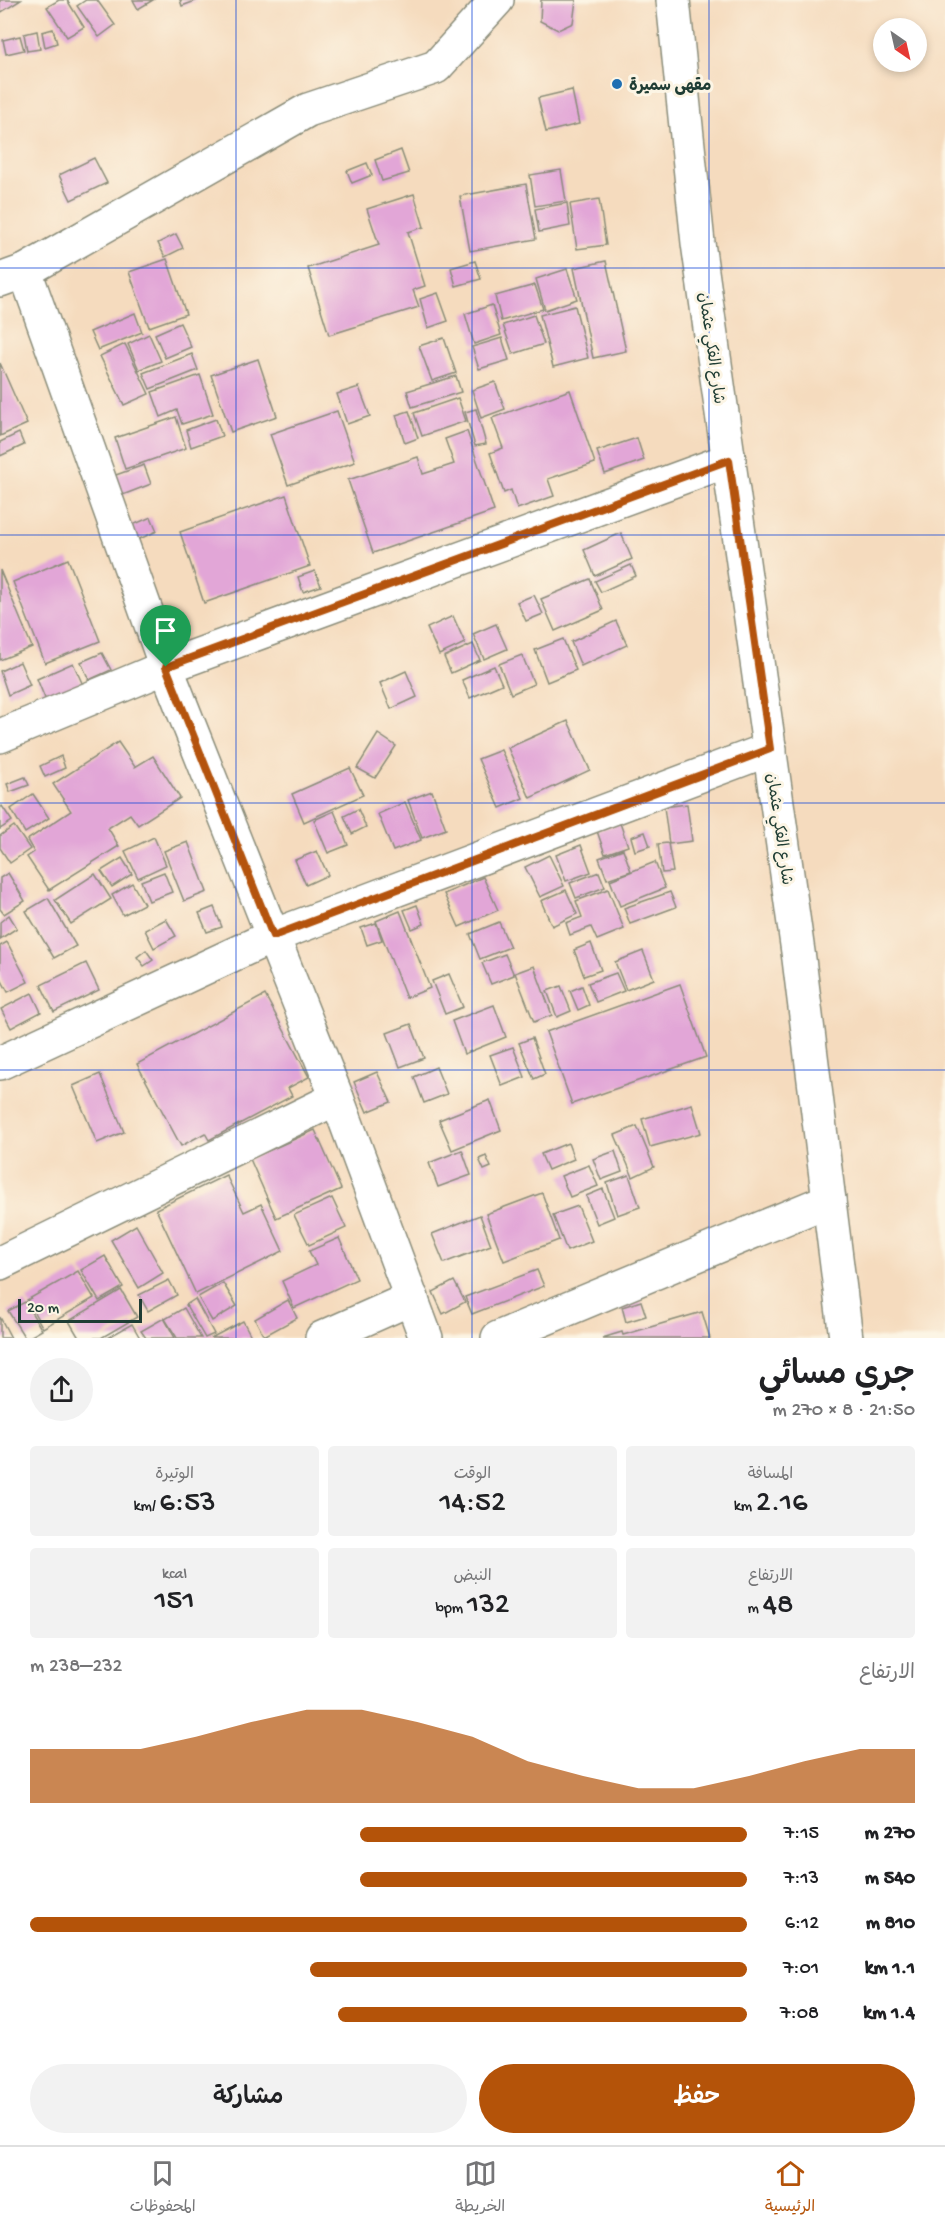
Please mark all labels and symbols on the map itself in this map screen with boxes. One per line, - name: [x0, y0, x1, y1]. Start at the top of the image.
- north arrow: [873, 18, 927, 72]
- marker: مقهى سميرة: [610, 77, 624, 91]
- place label: مقهى سميرة: [629, 77, 711, 97]
- street label: شارع الفكي عثمان: [690, 291, 727, 406]
- pin: [140, 605, 191, 667]
- street label: شارع الفكي عثمان: [758, 772, 795, 887]
- scale bar: [18, 1296, 142, 1324]

